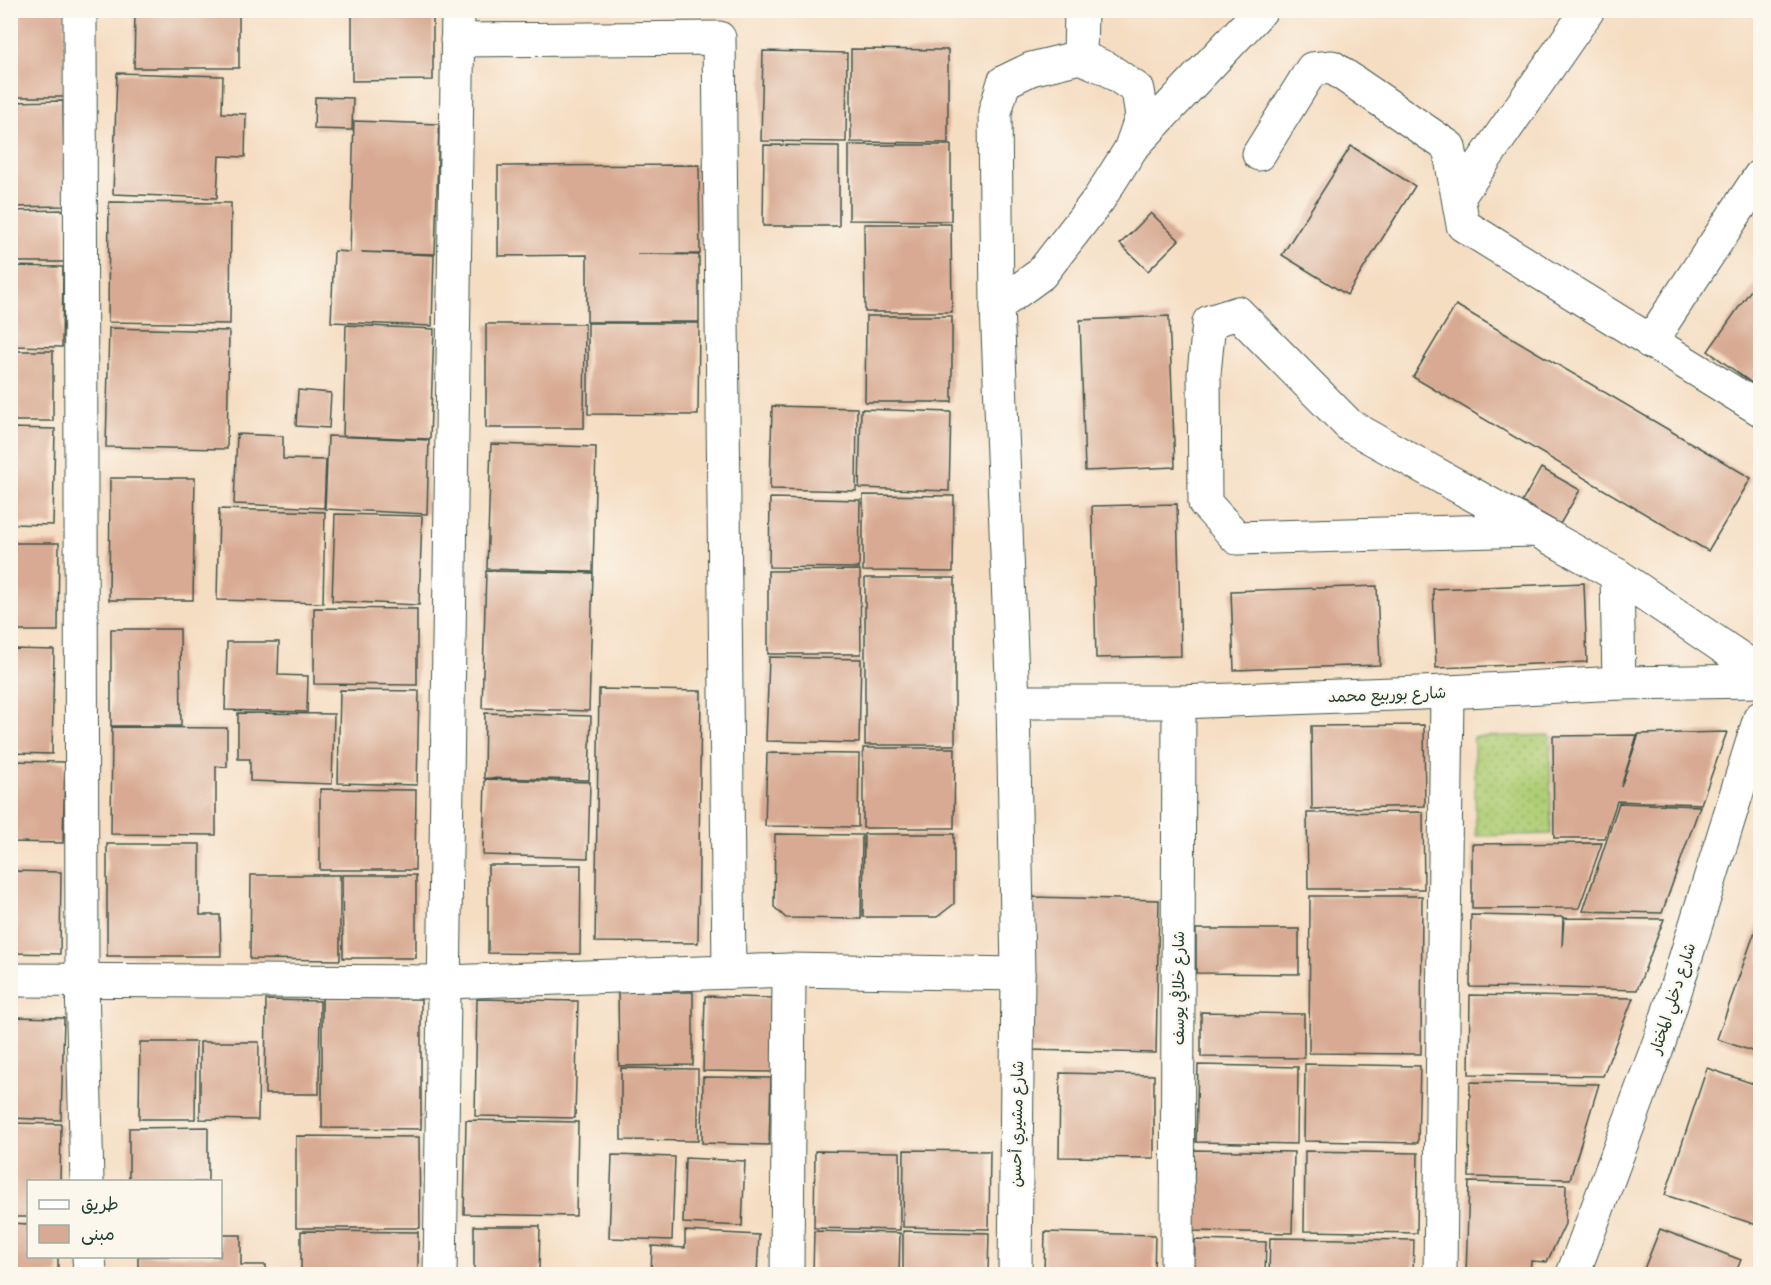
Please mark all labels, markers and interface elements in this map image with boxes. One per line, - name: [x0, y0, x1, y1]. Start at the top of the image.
- street label: شارع بوربيع محمد: [1328, 682, 1447, 708]
- street label: شارع خلافي يوسف: [1168, 931, 1190, 1045]
- street label: شارع دخلي المختار: [1644, 940, 1704, 1059]
- street label: شارع مشيري أحسن: [1005, 1060, 1029, 1188]
- legend: [27, 1180, 222, 1258]
- text: طريق: [81, 1192, 119, 1215]
- text: مبنى: [81, 1222, 115, 1245]

